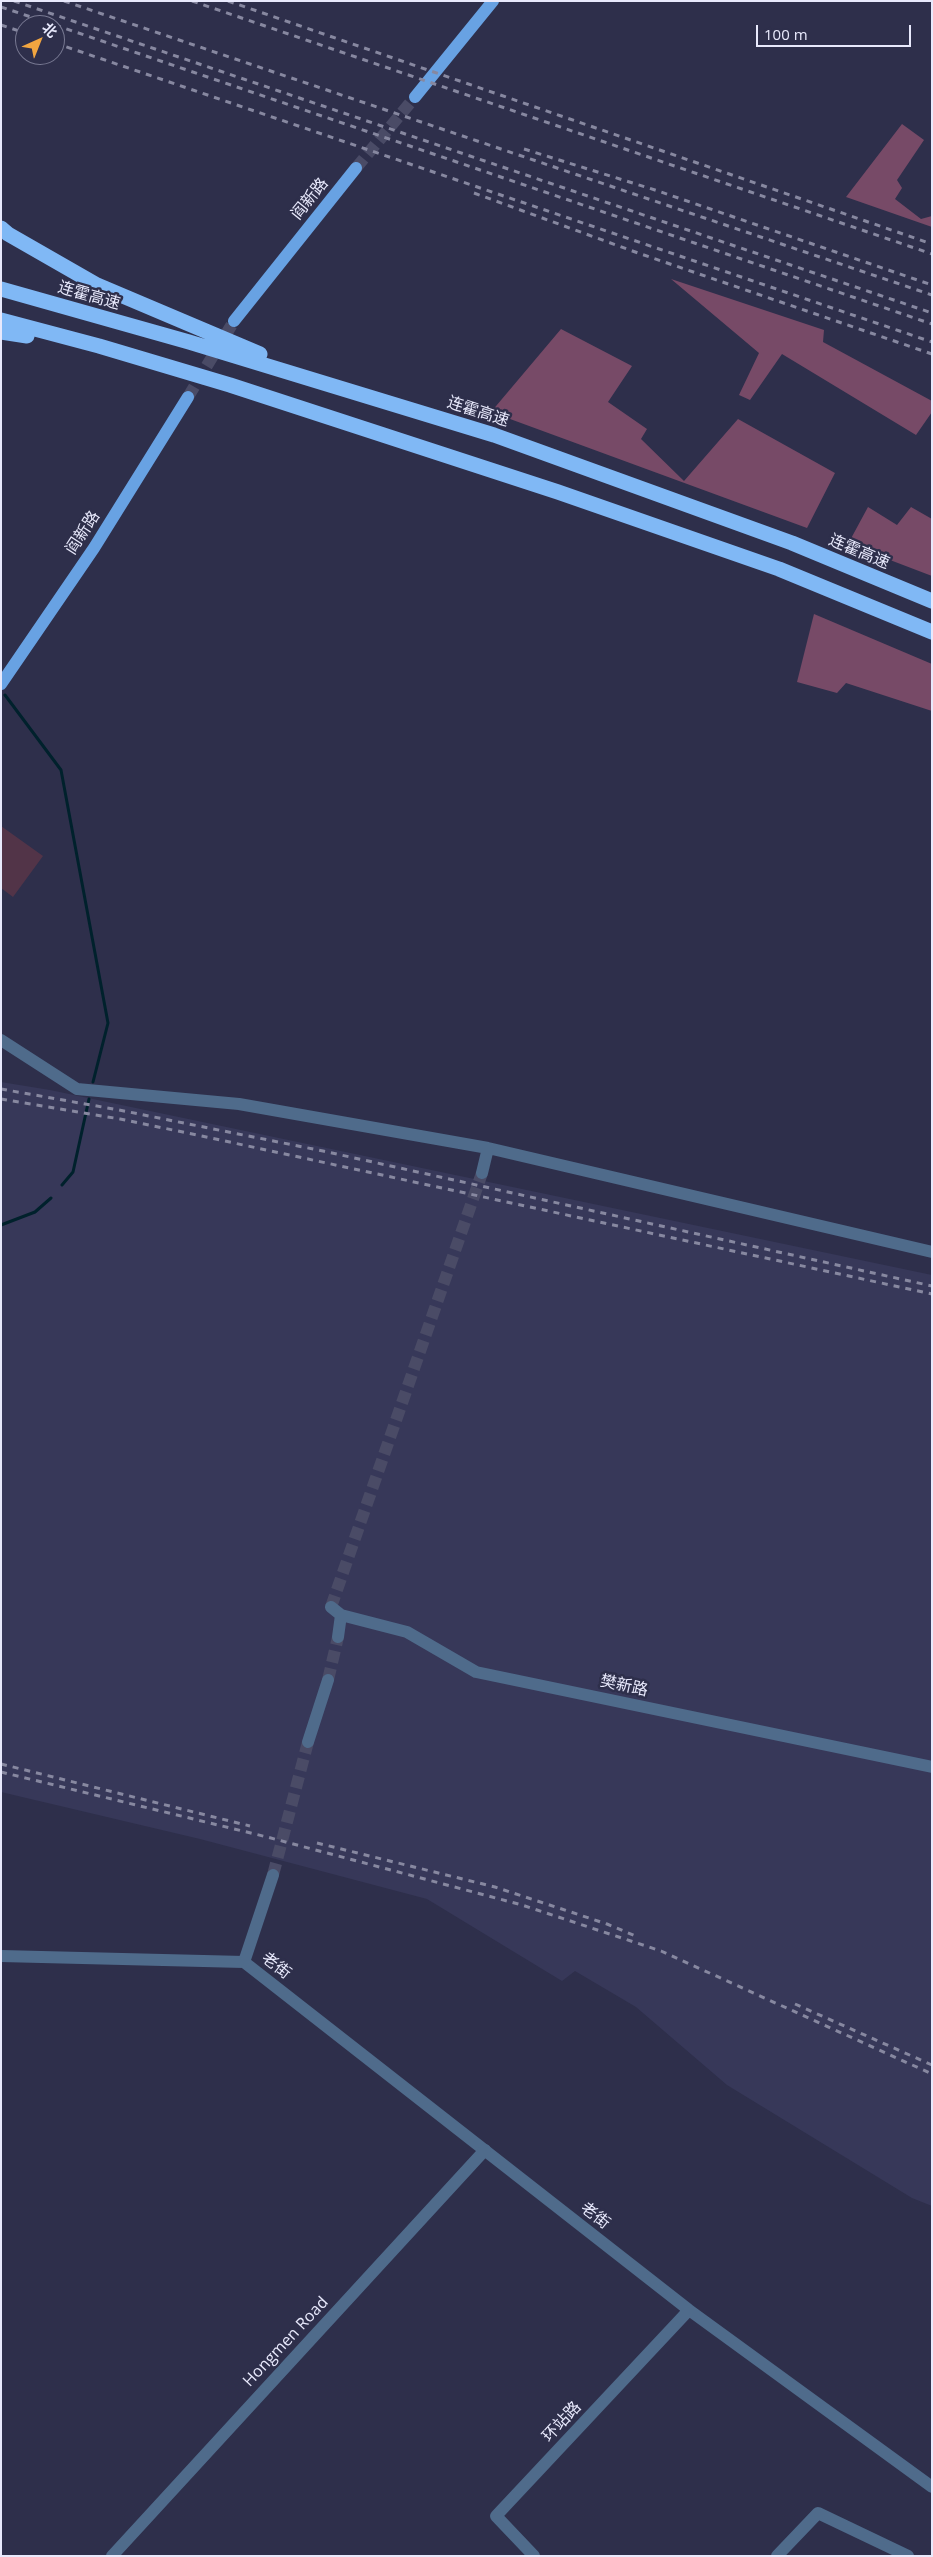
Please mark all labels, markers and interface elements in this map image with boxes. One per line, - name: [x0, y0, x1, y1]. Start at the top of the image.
- north arrow: [15, 15, 65, 65]
- scale bar: [758, 15, 913, 47]
- text: 北: [38, 18, 62, 41]
- text: 100 m: [764, 24, 808, 44]
- street label: 阎新路: [287, 174, 333, 224]
- street label: 连霍高速: [56, 278, 122, 314]
- street label: 连霍高速: [445, 393, 511, 431]
- street label: 阎新路: [62, 508, 104, 558]
- street label: 连霍高速: [826, 531, 892, 573]
- street label: 樊新路: [599, 1672, 649, 1700]
- street label: 老街: [257, 1949, 295, 1983]
- street label: 老街: [576, 2199, 614, 2233]
- street label: Hongmen Road: [239, 2293, 333, 2391]
- street label: 环站路: [539, 2398, 585, 2446]

